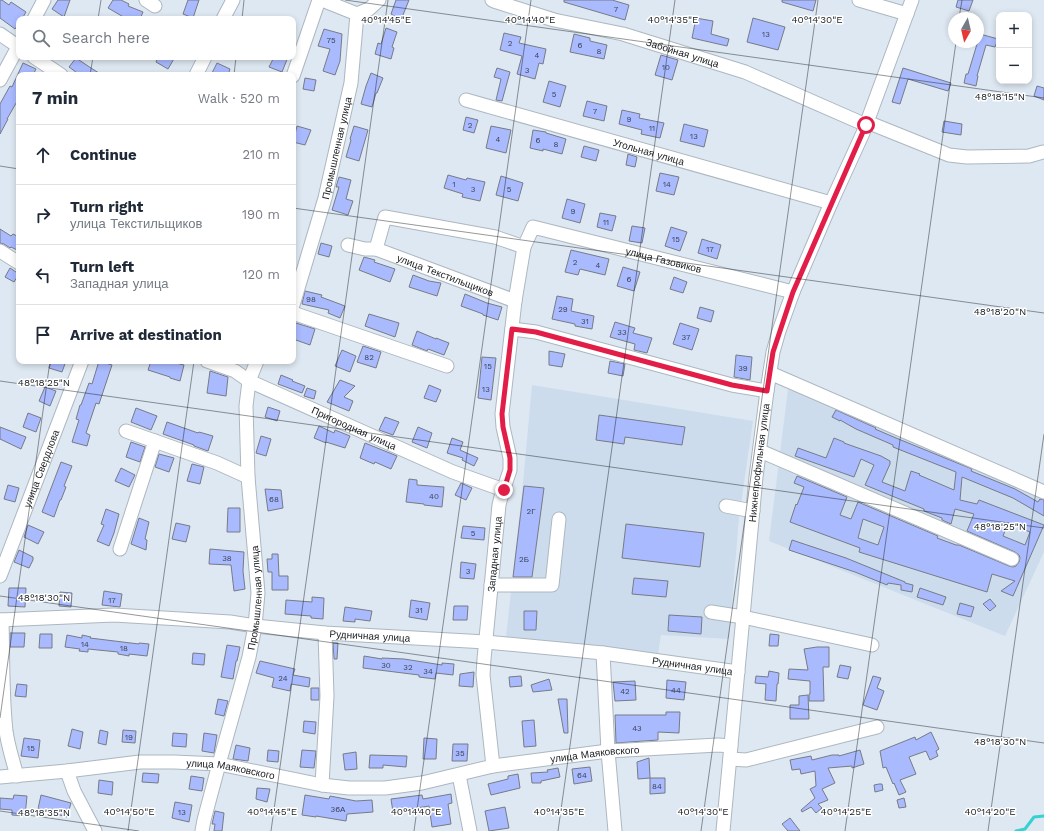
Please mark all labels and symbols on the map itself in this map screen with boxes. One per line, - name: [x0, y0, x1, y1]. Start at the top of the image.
- house number: 7: [614, 5, 619, 14]
- north arrow: [948, 12, 984, 48]
- text: 40°14'45"E: [361, 14, 411, 25]
- text: 40°14'40"E: [505, 14, 555, 25]
- text: 40°14'35"E: [648, 14, 698, 25]
- text: 40°14'30"E: [791, 14, 843, 25]
- house number: 13: [762, 30, 770, 39]
- house number: 75: [326, 36, 336, 45]
- street label: Забойная улица: [645, 36, 721, 69]
- house number: 2: [508, 39, 513, 48]
- house number: 6: [578, 41, 583, 50]
- house number: 8: [597, 47, 602, 56]
- house number: 4: [535, 51, 540, 60]
- house number: 10: [662, 63, 670, 72]
- house number: 3: [525, 66, 530, 75]
- house number: 5: [552, 90, 557, 99]
- text: 48°18'15"N: [975, 91, 1025, 102]
- street label: Промышленная улица: [319, 95, 353, 200]
- house number: 7: [593, 107, 598, 116]
- house number: 9: [627, 115, 632, 124]
- route start: [857, 116, 875, 134]
- house number: 2: [468, 121, 473, 130]
- house number: 11: [649, 124, 655, 133]
- house number: 13: [690, 132, 698, 141]
- house number: 4: [496, 135, 501, 144]
- house number: 6: [536, 136, 541, 145]
- street label: Угольная улица: [612, 136, 686, 167]
- house number: 8: [554, 140, 559, 149]
- house number: 1: [452, 180, 456, 189]
- house number: 14: [663, 180, 671, 189]
- house number: 3: [471, 185, 476, 194]
- house number: 5: [507, 185, 512, 194]
- house number: 9: [571, 207, 576, 216]
- house number: 11: [603, 218, 609, 227]
- house number: 15: [672, 235, 680, 244]
- street label: улица Газовиков: [625, 245, 703, 274]
- house number: 17: [706, 245, 714, 254]
- street label: улица Текстильщиков: [396, 252, 495, 298]
- house number: 2: [573, 258, 578, 267]
- house number: 4: [596, 261, 601, 270]
- house number: 6: [627, 275, 632, 284]
- house number: 98: [306, 295, 316, 304]
- house number: 29: [558, 305, 568, 314]
- text: 48°18'20"N: [974, 306, 1026, 317]
- house number: 31: [581, 317, 589, 326]
- house number: 33: [617, 328, 627, 337]
- house number: 37: [682, 333, 691, 342]
- house number: 82: [364, 353, 374, 362]
- house number: 15: [484, 362, 492, 371]
- house number: 39: [738, 364, 748, 373]
- text: 48°18'25"N: [18, 377, 70, 388]
- house number: 13: [482, 385, 490, 394]
- street label: Нижнепрофильная улица: [746, 402, 771, 523]
- street label: Пригородная улица: [310, 404, 399, 452]
- street label: улица Свердлова: [21, 428, 61, 509]
- route end: [495, 481, 513, 499]
- house number: 40: [429, 492, 439, 501]
- house number: 68: [269, 495, 279, 504]
- house number: 2Г: [527, 507, 536, 516]
- street label: Западная улица: [485, 515, 503, 592]
- text: 48°18'25"N: [974, 521, 1026, 532]
- house number: 5: [471, 529, 476, 538]
- street label: Промышленная улица: [245, 545, 263, 651]
- house number: 38: [222, 554, 232, 563]
- house number: 2Б: [519, 555, 529, 564]
- house number: 3: [466, 567, 471, 576]
- text: 48°18'30"N: [18, 592, 70, 603]
- house number: 17: [108, 596, 116, 605]
- house number: 31: [415, 606, 423, 615]
- street label: Рудничная улица: [329, 628, 411, 643]
- house number: 14: [81, 640, 89, 649]
- house number: 18: [120, 644, 128, 653]
- street label: Рудничная улица: [652, 654, 734, 677]
- house number: 30: [381, 661, 391, 670]
- house number: 32: [403, 663, 413, 672]
- house number: 34: [423, 667, 433, 676]
- house number: 24: [278, 674, 288, 683]
- house number: 44: [671, 686, 681, 695]
- house number: 42: [620, 687, 630, 696]
- house number: 43: [632, 724, 642, 733]
- house number: 19: [125, 733, 133, 742]
- text: 48°18'30"N: [974, 736, 1026, 747]
- house number: 15: [27, 744, 35, 753]
- street label: улица Маяковского: [549, 744, 640, 764]
- house number: 35: [455, 749, 465, 758]
- street label: улица Маяковского: [186, 757, 276, 781]
- house number: 64: [577, 771, 587, 780]
- house number: 84: [652, 782, 662, 791]
- house number: 36А: [331, 805, 346, 814]
- text: 40°14'50"E: [103, 806, 155, 817]
- text: 40°14'45"E: [247, 806, 297, 817]
- text: 40°14'40"E: [391, 806, 441, 817]
- text: 40°14'35"E: [534, 806, 584, 817]
- text: 40°14'30"E: [677, 806, 729, 817]
- text: 40°14'25"E: [821, 806, 871, 817]
- text: 40°14'20"E: [964, 806, 1016, 817]
- text: 48°18'35"N: [18, 807, 70, 818]
- house number: 13: [178, 808, 186, 817]

